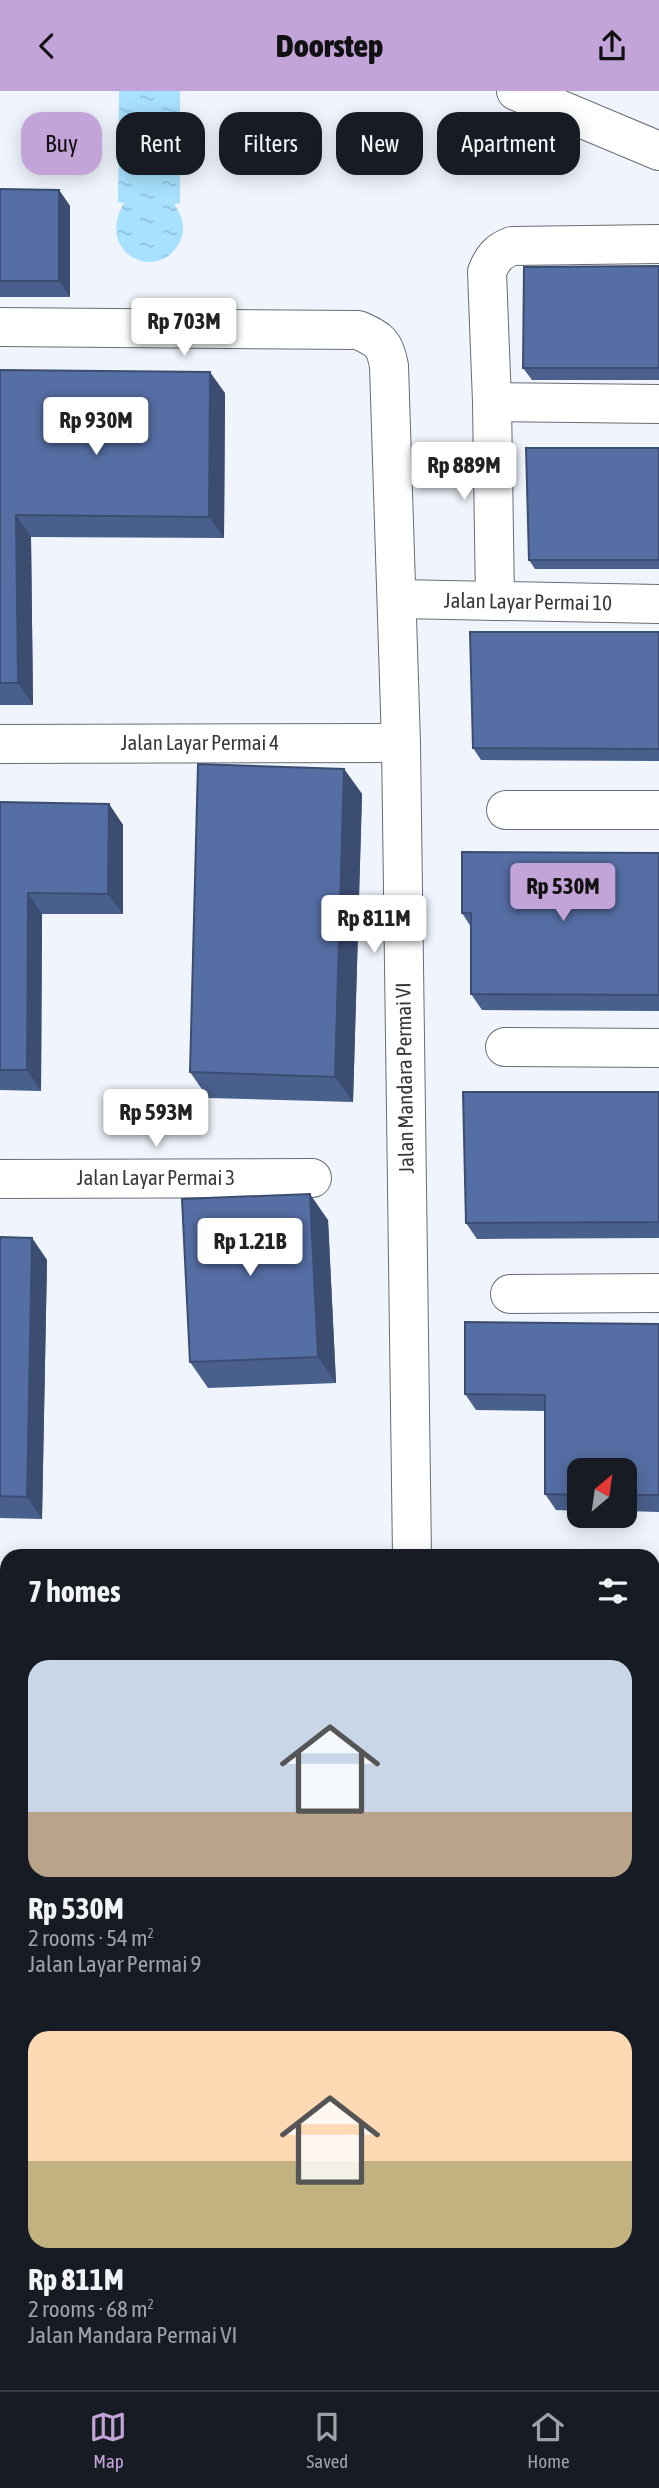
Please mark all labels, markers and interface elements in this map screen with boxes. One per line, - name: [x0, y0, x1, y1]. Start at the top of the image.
- icon: back: [28, 27, 66, 65]
- text: Doorstep: [276, 27, 383, 64]
- icon: share: [593, 27, 631, 65]
- chip: Buy: [21, 112, 102, 175]
- chip: Rent: [116, 112, 205, 175]
- chip: Filters: [219, 112, 322, 175]
- chip: New: [336, 112, 423, 175]
- chip: Apartment: [437, 112, 580, 175]
- pin: Rp 703M: [119, 299, 249, 358]
- text: Rp 703M: [147, 308, 221, 334]
- pin: Rp 930M: [31, 397, 161, 457]
- text: Rp 930M: [59, 407, 133, 433]
- pin: Rp 889M: [399, 443, 529, 502]
- text: Rp 889M: [427, 452, 501, 478]
- street label: Jalan Layar Permai 10: [444, 588, 612, 614]
- street label: Jalan Layar Permai 4: [121, 730, 279, 754]
- pin: Rp 530M: [498, 863, 628, 923]
- text: Rp 530M: [526, 873, 600, 899]
- pin: Rp 811M: [309, 895, 439, 955]
- text: Rp 811M: [337, 905, 411, 931]
- street label: Jalan Mandara Permai VI: [390, 982, 418, 1174]
- pin: Rp 593M: [91, 1089, 221, 1149]
- text: Rp 593M: [119, 1099, 193, 1125]
- street label: Jalan Layar Permai 3: [77, 1165, 235, 1189]
- pin: Rp 1.21B: [178, 1219, 322, 1278]
- text: Rp 1.21B: [214, 1228, 286, 1254]
- north arrow: [567, 1458, 637, 1528]
- map controls: [567, 1458, 637, 1528]
- icon: filters: [594, 1572, 632, 1610]
- text: 7 homes: [28, 1574, 121, 1608]
- icon: home: [267, 1706, 393, 1832]
- text: Rp 530M: [28, 1891, 124, 1925]
- text: 2 rooms · 54 m²: [28, 1925, 154, 1951]
- text: Jalan Layar Permai 9: [28, 1951, 201, 1977]
- icon: home: [267, 2077, 393, 2203]
- text: Rp 811M: [28, 2262, 124, 2296]
- text: 2 rooms · 68 m²: [28, 2296, 154, 2322]
- text: Jalan Mandara Permai VI: [28, 2322, 237, 2348]
- tab: Map: [89, 2408, 127, 2472]
- tab: Saved: [306, 2408, 348, 2472]
- tab: Home: [527, 2408, 570, 2472]

